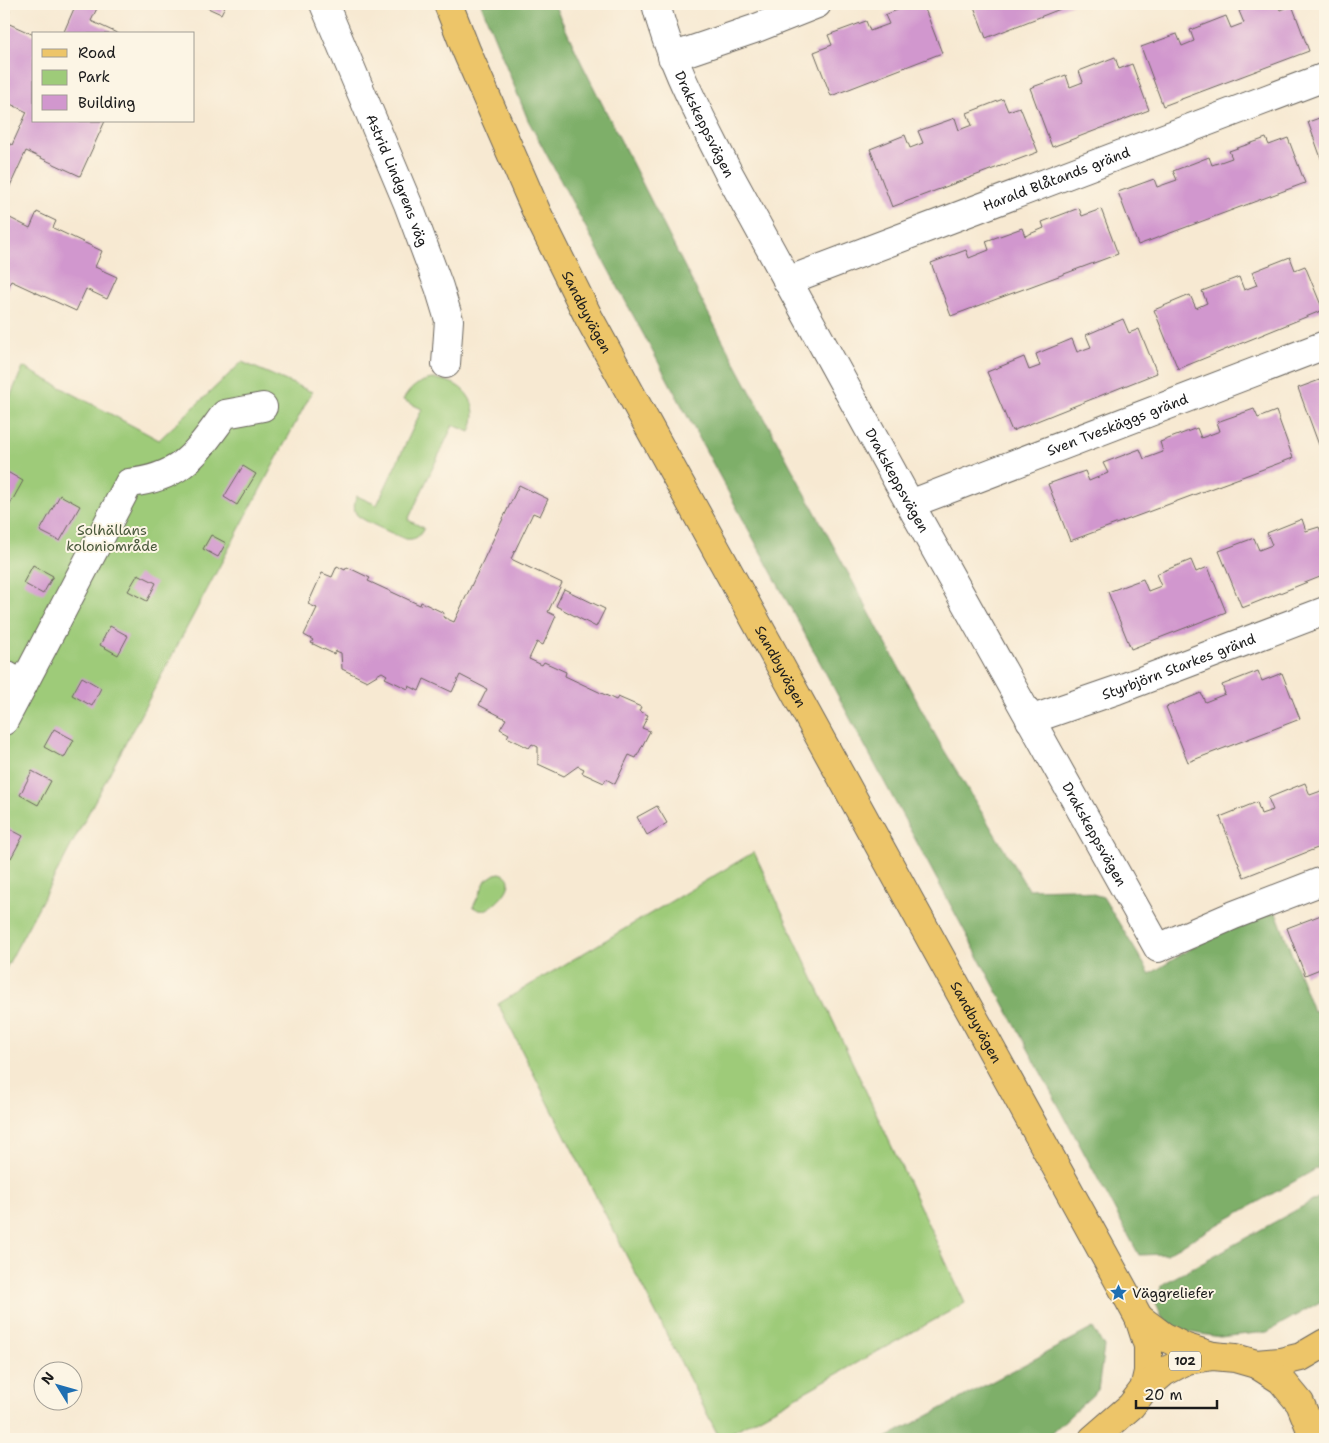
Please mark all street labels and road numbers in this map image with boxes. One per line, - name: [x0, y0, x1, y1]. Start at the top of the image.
- street label: Drakskeppsvägen: [671, 68, 739, 181]
- street label: Astrid Lindgrens väg: [362, 111, 432, 249]
- street label: Harald Blåtands gränd: [980, 143, 1132, 215]
- street label: Sandbyvägen: [558, 268, 616, 357]
- street label: Sven Tveskäggs gränd: [1044, 389, 1191, 460]
- street label: Drakskeppsvägen: [861, 425, 933, 536]
- street label: Sandbyvägen: [751, 622, 811, 711]
- street label: Styrbjörn Starkes gränd: [1100, 629, 1258, 704]
- street label: Drakskeppsvägen: [1058, 779, 1131, 890]
- street label: Sandbyvägen: [947, 978, 1006, 1067]
- road number: 102: [1169, 1352, 1201, 1370]

